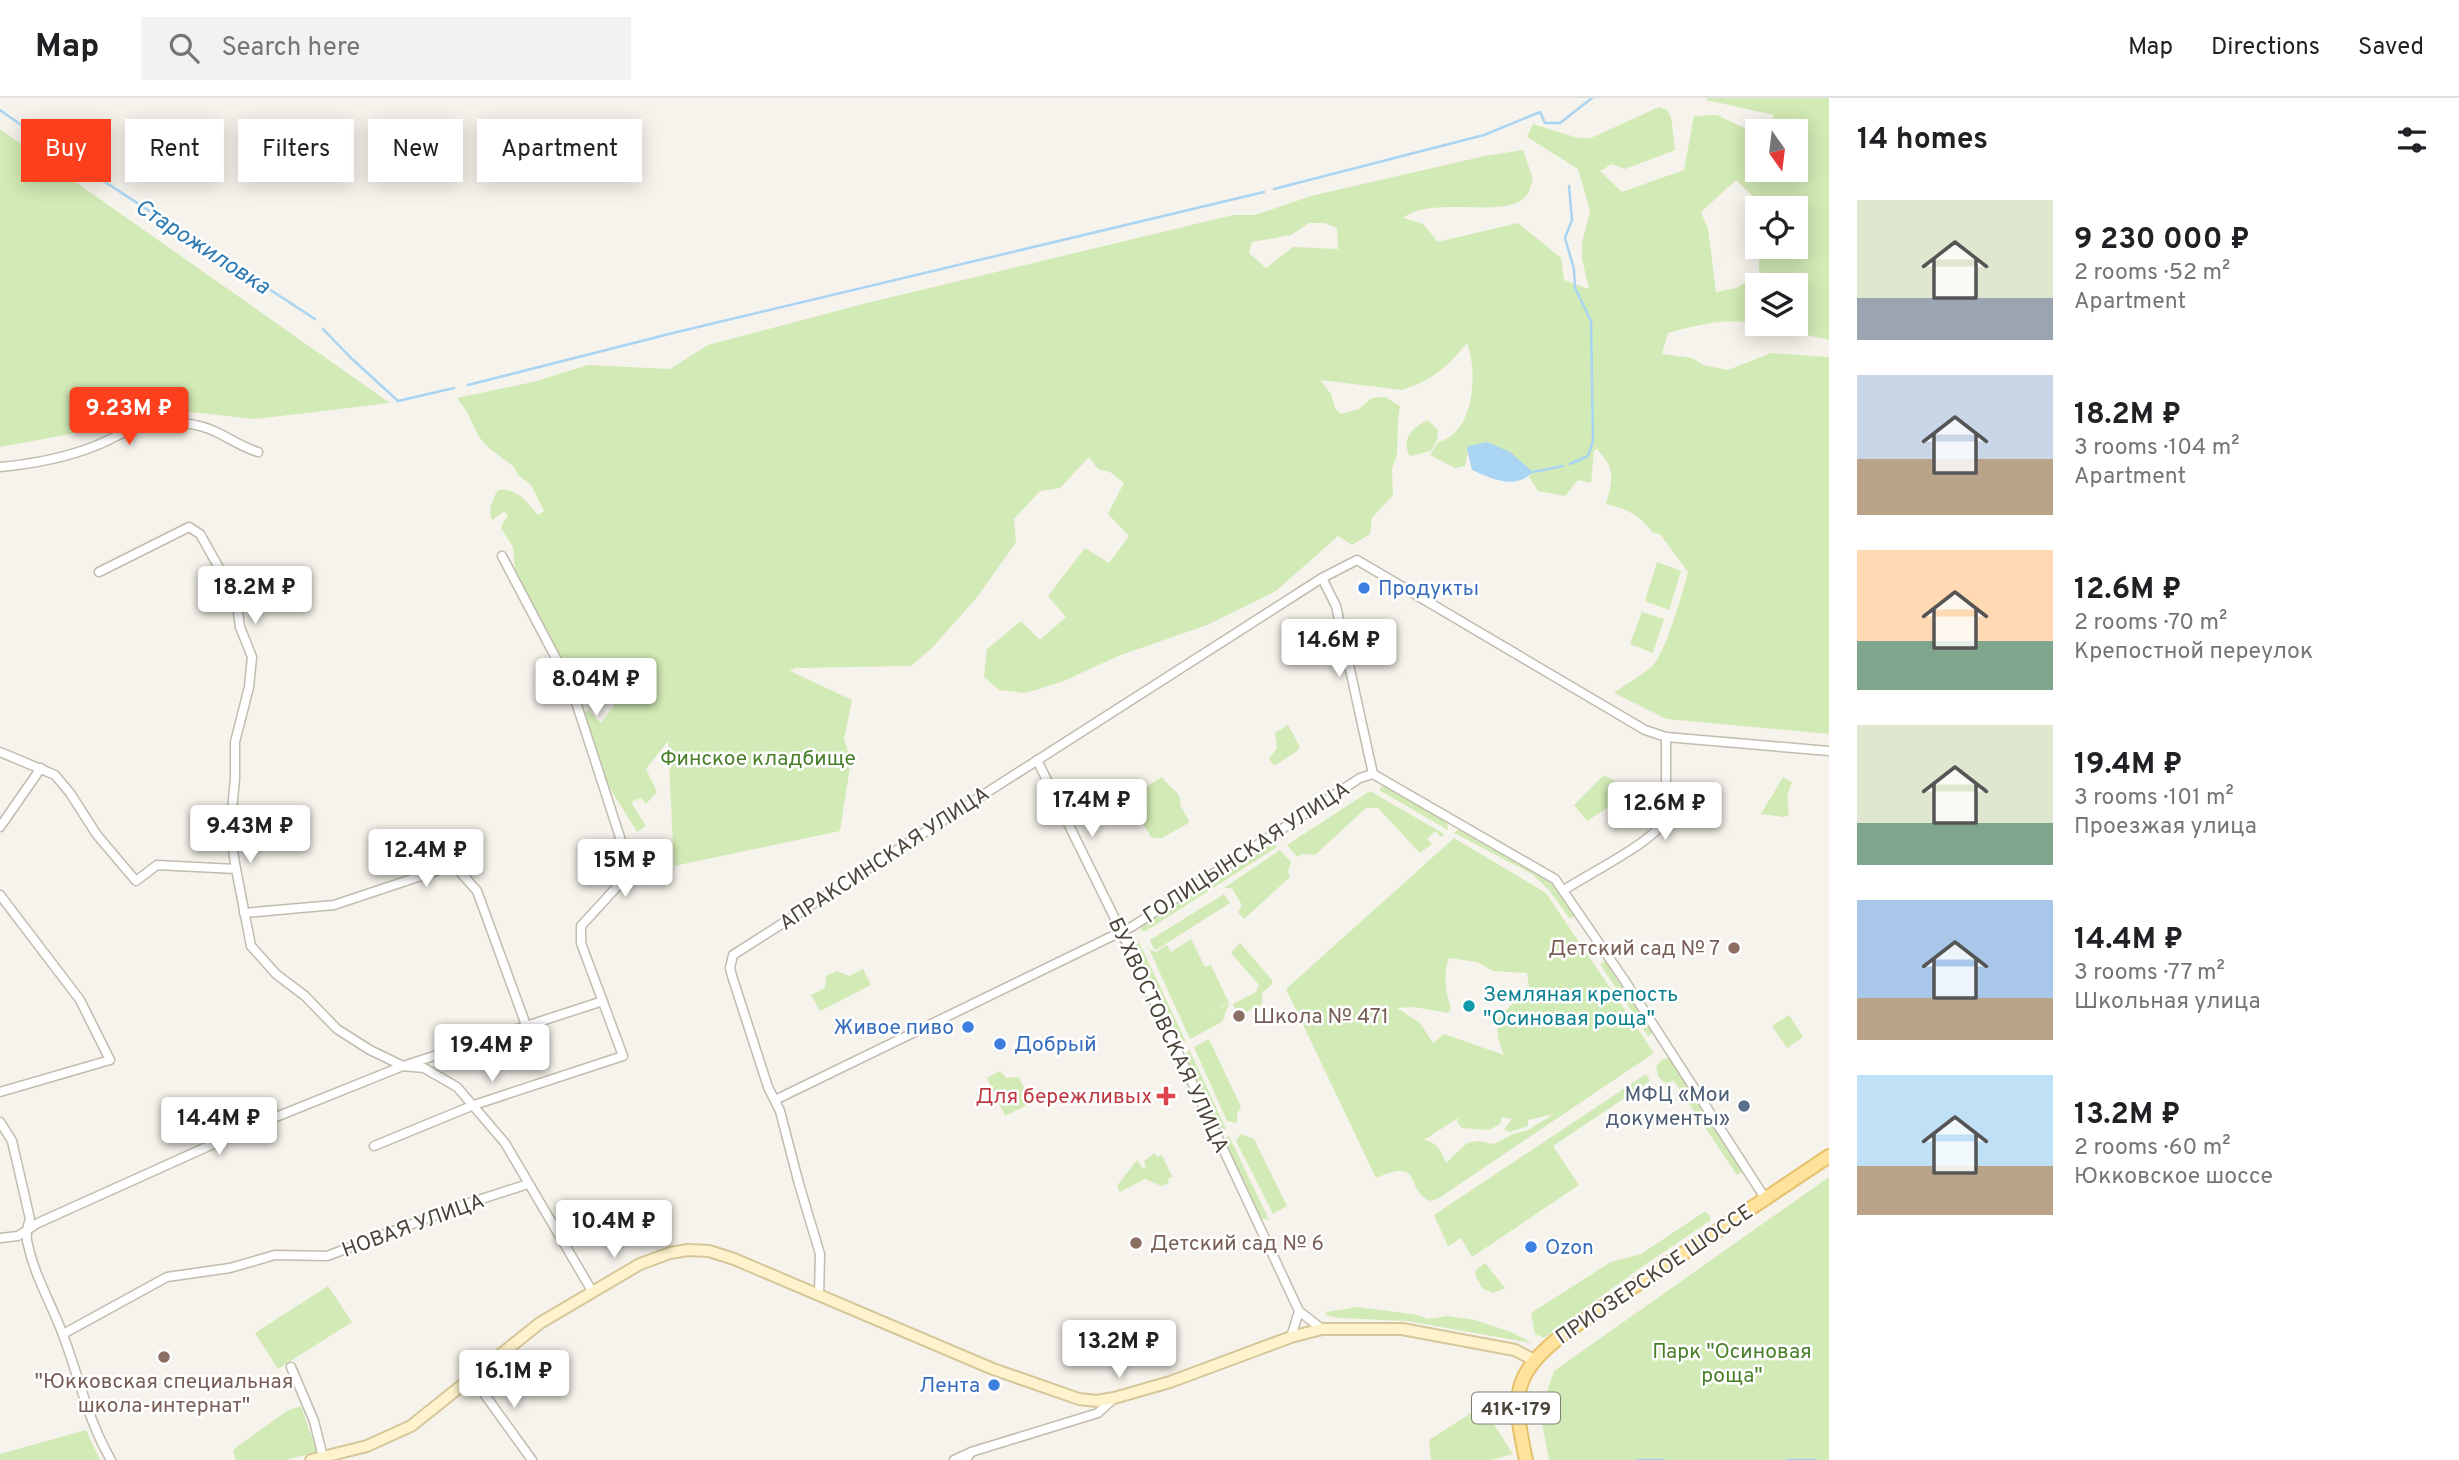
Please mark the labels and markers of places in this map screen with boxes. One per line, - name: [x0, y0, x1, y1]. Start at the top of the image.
- pin: 9.23M ₽: [64, 388, 194, 447]
- pin: 18.2M ₽: [190, 566, 320, 626]
- place label: Продукты: [1378, 576, 1479, 603]
- marker: Продукты: [1356, 580, 1372, 596]
- pin: 14.6M ₽: [1274, 620, 1404, 679]
- pin: 8.04M ₽: [531, 658, 661, 718]
- pin: 17.4M ₽: [1027, 780, 1157, 839]
- pin: 12.6M ₽: [1600, 782, 1730, 842]
- pin: 9.43M ₽: [185, 806, 315, 865]
- pin: 12.4M ₽: [361, 830, 491, 889]
- pin: 15M ₽: [576, 840, 674, 899]
- place label: Детский сад № 7: [1548, 936, 1720, 963]
- marker: Детский сад № 7: [1726, 940, 1742, 956]
- place label: Земляная крепость "Осиновая роща": [1483, 982, 1678, 1033]
- marker: Земляная крепость "Осиновая роща": [1461, 998, 1477, 1014]
- place label: Школа № 471: [1253, 1004, 1389, 1031]
- marker: Школа № 471: [1231, 1008, 1247, 1024]
- place label: Живое пиво: [834, 1015, 954, 1042]
- marker: Живое пиво: [960, 1019, 976, 1035]
- pin: 19.4M ₽: [427, 1024, 557, 1084]
- place label: Добрый: [1014, 1032, 1097, 1059]
- marker: Добрый: [992, 1036, 1008, 1052]
- place label: МФЦ «Мои документы»: [1606, 1082, 1730, 1133]
- place label: Для бережливых: [975, 1084, 1152, 1111]
- marker: Для бережливых: [1158, 1088, 1174, 1104]
- pin: 14.4M ₽: [154, 1098, 284, 1157]
- marker: МФЦ «Мои документы»: [1736, 1098, 1752, 1114]
- pin: 10.4M ₽: [549, 1200, 679, 1260]
- place label: Детский сад № 6: [1150, 1231, 1324, 1258]
- marker: Детский сад № 6: [1128, 1235, 1144, 1251]
- place label: Ozon: [1545, 1235, 1594, 1262]
- marker: Ozon: [1523, 1239, 1539, 1255]
- pin: 13.2M ₽: [1054, 1320, 1184, 1380]
- marker: "Юкковская специальная школа-интернат": [156, 1349, 172, 1365]
- pin: 16.1M ₽: [449, 1350, 579, 1410]
- place label: "Юкковская специальная школа-интернат": [35, 1369, 293, 1420]
- place label: Лента: [919, 1373, 980, 1400]
- marker: Лента: [986, 1377, 1002, 1393]

